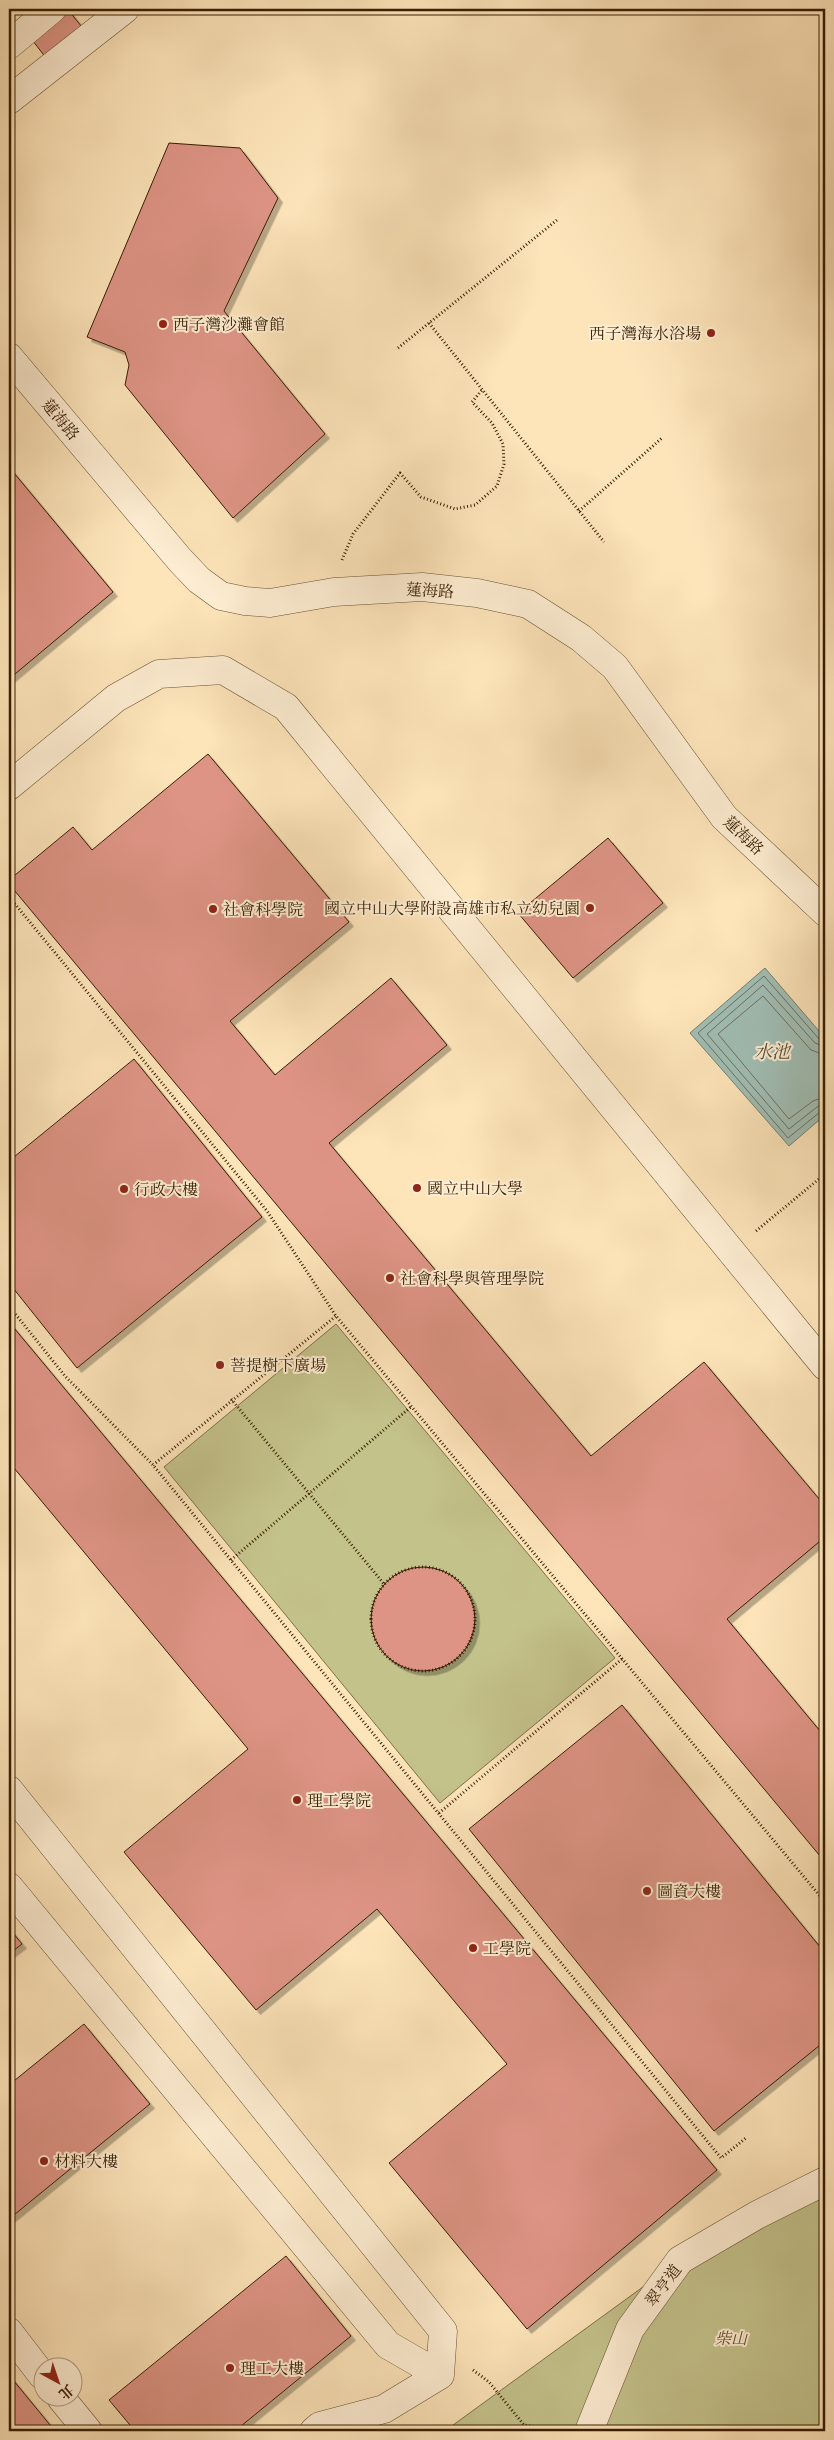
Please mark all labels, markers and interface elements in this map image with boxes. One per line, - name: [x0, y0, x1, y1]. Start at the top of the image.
- place label: 西子灣沙灘會館: [173, 315, 285, 335]
- marker: 西子灣沙灘會館: [157, 318, 169, 330]
- place label: 西子灣海水浴場: [589, 324, 701, 344]
- marker: 西子灣海水浴場: [705, 327, 717, 339]
- street label: 蓮海路: [37, 395, 83, 444]
- street label: 蓮海路: [405, 580, 454, 602]
- street label: 蓮海路: [719, 812, 768, 860]
- place label: 國立中山大學附設高雄市私立幼兒園: [324, 899, 580, 919]
- place label: 社會科學院: [223, 900, 303, 920]
- marker: 國立中山大學附設高雄市私立幼兒園: [584, 902, 596, 914]
- marker: 社會科學院: [207, 903, 219, 915]
- water label: 水池: [754, 1041, 792, 1064]
- place label: 國立中山大學: [427, 1179, 523, 1199]
- place label: 行政大樓: [134, 1180, 198, 1200]
- marker: 國立中山大學: [411, 1182, 423, 1194]
- marker: 行政大樓: [118, 1183, 130, 1195]
- place label: 社會科學與管理學院: [400, 1269, 544, 1289]
- marker: 社會科學與管理學院: [384, 1272, 396, 1284]
- place label: 菩提樹下廣場: [230, 1356, 326, 1376]
- marker: 菩提樹下廣場: [214, 1359, 226, 1371]
- place label: 理工學院: [307, 1791, 371, 1811]
- marker: 理工學院: [291, 1794, 303, 1806]
- place label: 圖資大樓: [657, 1882, 721, 1902]
- marker: 圖資大樓: [641, 1885, 653, 1897]
- place label: 工學院: [483, 1939, 531, 1959]
- marker: 工學院: [467, 1942, 479, 1954]
- place label: 材料大樓: [54, 2152, 118, 2172]
- marker: 材料大樓: [38, 2155, 50, 2167]
- street label: 翠亨道: [641, 2260, 686, 2311]
- park label: 柴山: [715, 2329, 749, 2349]
- north arrow: [32, 2358, 82, 2408]
- place label: 理工大樓: [240, 2359, 304, 2379]
- marker: 理工大樓: [224, 2362, 236, 2374]
- text: 北: [55, 2381, 77, 2403]

